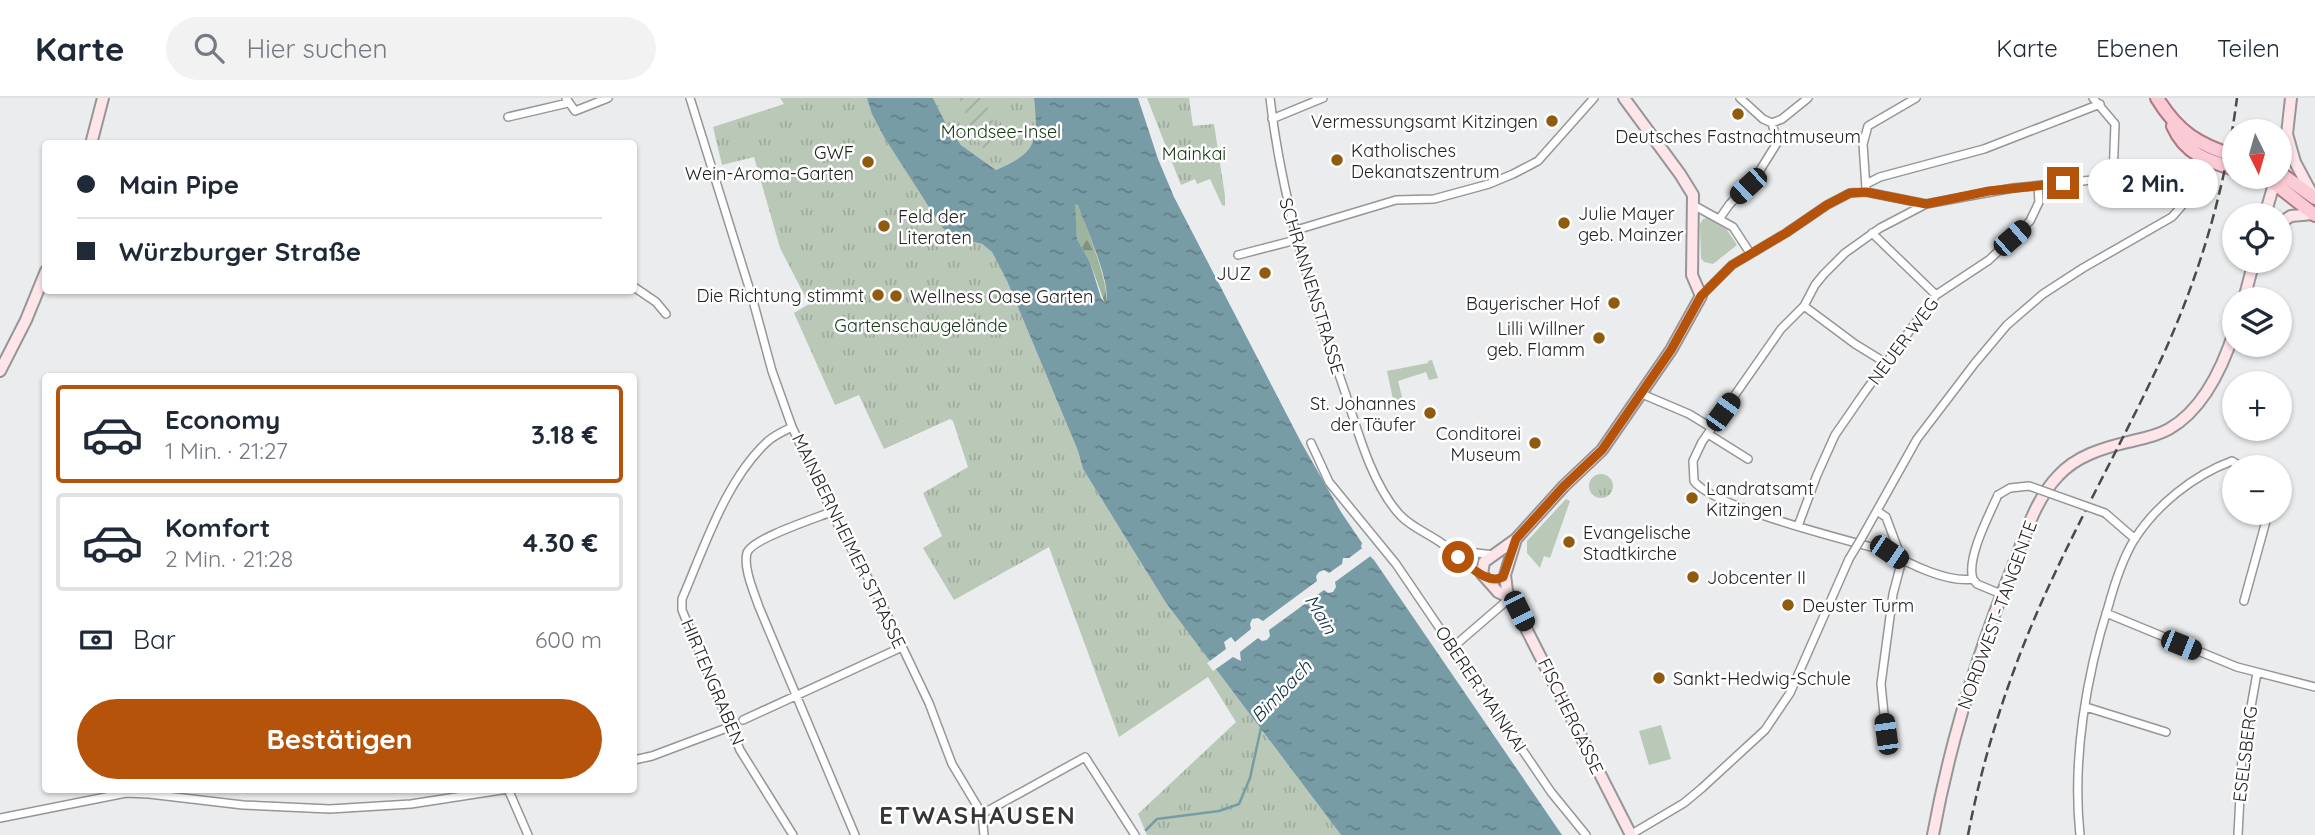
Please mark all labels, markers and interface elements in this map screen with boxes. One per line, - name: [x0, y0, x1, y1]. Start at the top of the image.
- search box: [166, 17, 656, 80]
- text: Karte: [35, 28, 124, 69]
- icon: search: [190, 29, 228, 67]
- text: Hier suchen: [246, 32, 388, 65]
- text: Karte: [1996, 33, 2058, 63]
- text: Ebenen: [2096, 33, 2179, 63]
- text: Teilen: [2217, 33, 2280, 63]
- marker: Deutsches Fastnachtmuseum: [1730, 106, 1746, 122]
- place label: Vermessungsamt Kitzingen: [1311, 110, 1538, 133]
- marker: Vermessungsamt Kitzingen: [1544, 113, 1560, 129]
- north arrow: [2222, 119, 2292, 189]
- map controls: [2222, 119, 2292, 525]
- park label: Mondsee-Insel: [941, 120, 1061, 143]
- place label: Deutsches Fastnachtmuseum: [1615, 125, 1861, 148]
- place label: Katholisches Dekanatszentrum: [1351, 139, 1500, 183]
- place label: GWF Wein-Aroma-Garten: [685, 141, 854, 185]
- park label: Mainkai: [1162, 142, 1226, 165]
- marker: Katholisches Dekanatszentrum: [1329, 152, 1345, 168]
- marker: GWF Wein-Aroma-Garten: [860, 154, 876, 170]
- callout: 2 Min.: [2088, 158, 2217, 208]
- car: [1726, 164, 1771, 208]
- route end: [2047, 167, 2079, 199]
- text: Main Pipe: [119, 168, 239, 201]
- text: 2 Min.: [2121, 169, 2185, 198]
- street label: SCHRANNENSTRASSE: [1274, 195, 1350, 377]
- place label: Julie Mayer geb. Mainzer: [1578, 202, 1684, 246]
- button: locate: [2222, 203, 2292, 273]
- place label: Feld der Literaten: [898, 205, 972, 249]
- marker: Julie Mayer geb. Mainzer: [1556, 215, 1572, 231]
- car: [1990, 216, 2035, 260]
- marker: Feld der Literaten: [876, 218, 892, 234]
- text: Würzburger Straße: [119, 235, 361, 268]
- place label: JUZ: [1216, 262, 1251, 285]
- marker: JUZ: [1257, 265, 1273, 281]
- place label: Die Richtung stimmt: [696, 284, 864, 307]
- place label: Wellness Oase Garten: [910, 285, 1093, 308]
- marker: Die Richtung stimmt: [870, 287, 886, 303]
- button: layers: [2222, 287, 2292, 357]
- marker: Wellness Oase Garten: [888, 288, 904, 304]
- place label: Bayerischer Hof: [1466, 292, 1601, 315]
- street label: NEUER WEG: [1863, 293, 1943, 389]
- marker: Bayerischer Hof: [1606, 295, 1622, 311]
- park label: Gartenschaugelände: [834, 314, 1008, 337]
- place label: Lilli Willner geb. Flamm: [1487, 317, 1585, 361]
- marker: Lilli Willner geb. Flamm: [1591, 330, 1607, 346]
- button: +: [2222, 371, 2292, 441]
- car: [1703, 389, 1744, 435]
- place label: St. Johannes der Täufer: [1310, 392, 1416, 436]
- icon: car: [81, 403, 144, 466]
- text: Economy: [165, 403, 280, 436]
- marker: St. Johannes der Täufer: [1422, 405, 1438, 421]
- text: 3.18 €: [531, 418, 598, 451]
- place label: Conditorei Museum: [1436, 422, 1521, 466]
- street label: MAINBERNHEIMER STRASSE: [787, 430, 911, 652]
- marker: Conditorei Museum: [1527, 435, 1543, 451]
- text: 1 Min. · 21:27: [165, 436, 288, 465]
- button: −: [2222, 455, 2292, 525]
- place label: Landratsamt Kitzingen: [1706, 477, 1814, 521]
- marker: Landratsamt Kitzingen: [1684, 490, 1700, 506]
- icon: car: [81, 511, 144, 574]
- text: Komfort: [165, 511, 270, 544]
- street label: NORDWEST-TANGENTE: [1952, 518, 2042, 712]
- place label: Evangelische Stadtkirche: [1583, 521, 1691, 565]
- text: 4.30 €: [523, 526, 598, 559]
- car: [1866, 532, 1913, 572]
- marker: Evangelische Stadtkirche: [1561, 534, 1577, 550]
- route start: [1442, 541, 1474, 573]
- text: 2 Min. · 21:28: [165, 544, 293, 573]
- place label: Jobcenter II: [1707, 566, 1806, 589]
- marker: Jobcenter II: [1685, 569, 1701, 585]
- car: [1501, 588, 1538, 634]
- water label: Main: [1300, 590, 1343, 639]
- place label: Deuster Turm: [1802, 594, 1914, 617]
- marker: Deuster Turm: [1780, 597, 1796, 613]
- street label: HIRTENGRABEN: [676, 616, 750, 748]
- icon: cash: [77, 621, 115, 659]
- street label: OBERER MAINKAI: [1430, 621, 1532, 757]
- text: Bar: [133, 623, 176, 656]
- text: 600 m: [535, 625, 602, 654]
- car: [2158, 627, 2205, 663]
- water label: Bimbach: [1245, 654, 1317, 727]
- street label: FISCHERGASSE: [1533, 654, 1609, 778]
- place label: Sankt-Hedwig-Schule: [1673, 667, 1851, 690]
- marker: Sankt-Hedwig-Schule: [1651, 670, 1667, 686]
- button: Bestätigen: [77, 699, 602, 779]
- street label: ESELSBERG: [2228, 705, 2262, 803]
- car: [1873, 712, 1900, 756]
- district label: ETWASHAUSEN: [879, 800, 1077, 830]

